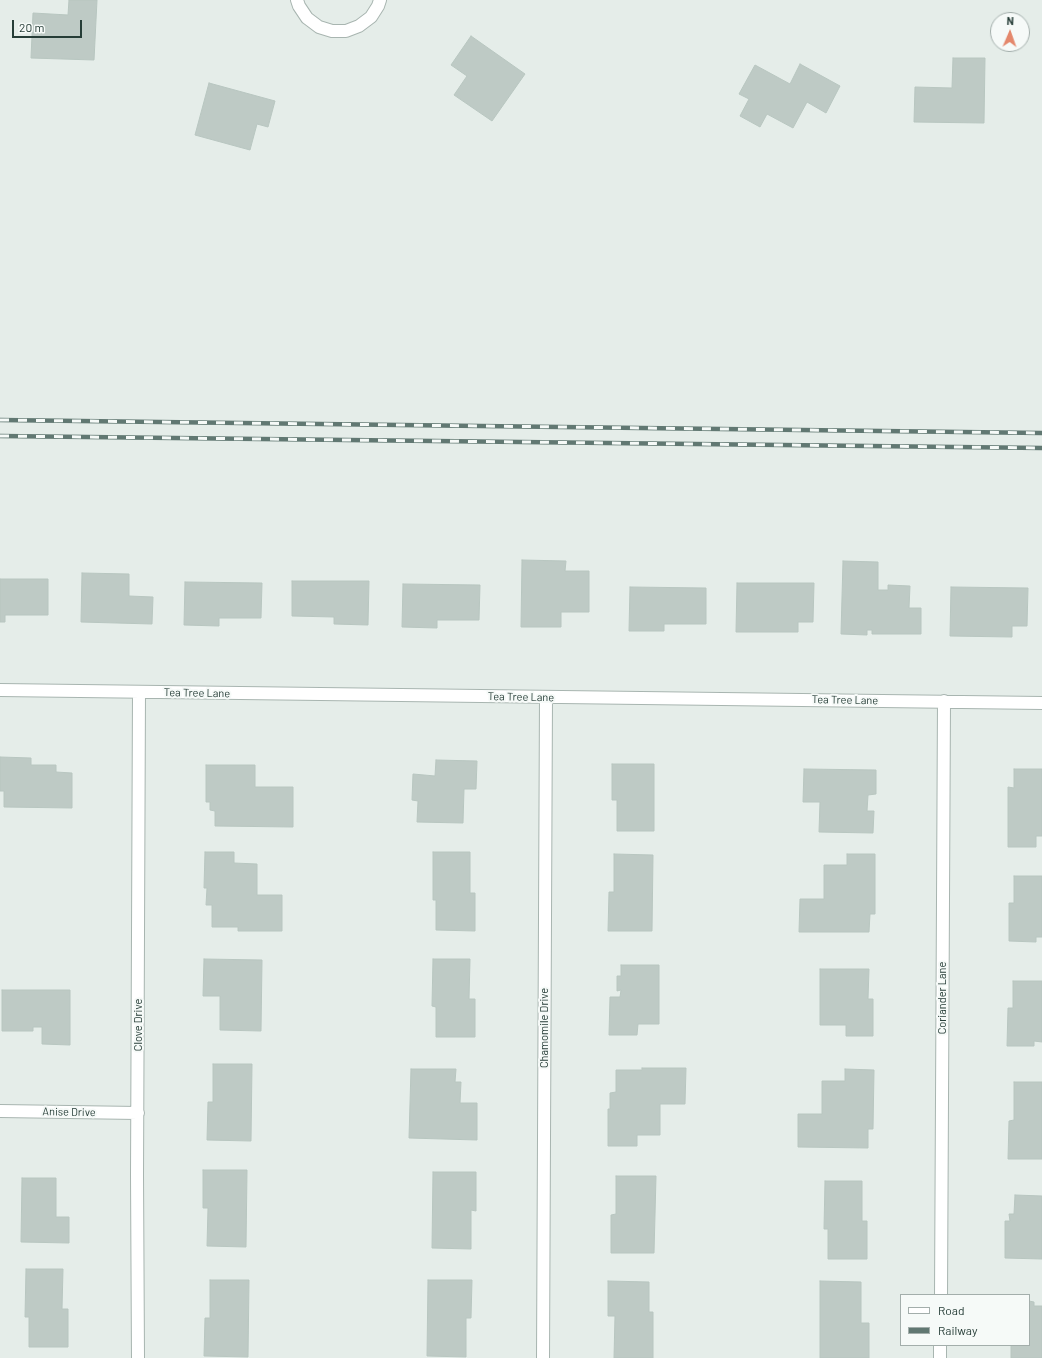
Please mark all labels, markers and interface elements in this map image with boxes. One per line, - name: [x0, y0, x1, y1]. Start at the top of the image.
- scale bar: [14, 12, 84, 38]
- north arrow: [990, 12, 1030, 52]
- text: N: [1007, 14, 1014, 27]
- text: 20 m: [19, 20, 45, 34]
- street label: Tea Tree Lane: [164, 686, 230, 700]
- street label: Tea Tree Lane: [488, 690, 554, 704]
- street label: Tea Tree Lane: [812, 693, 878, 707]
- street label: Coriander Lane: [935, 962, 949, 1034]
- street label: Chamomile Drive: [537, 988, 551, 1068]
- street label: Clove Drive: [131, 999, 145, 1051]
- street label: Anise Drive: [42, 1105, 96, 1119]
- legend: [900, 1294, 1030, 1346]
- text: Road: [938, 1303, 965, 1317]
- text: Railway: [938, 1323, 977, 1337]

